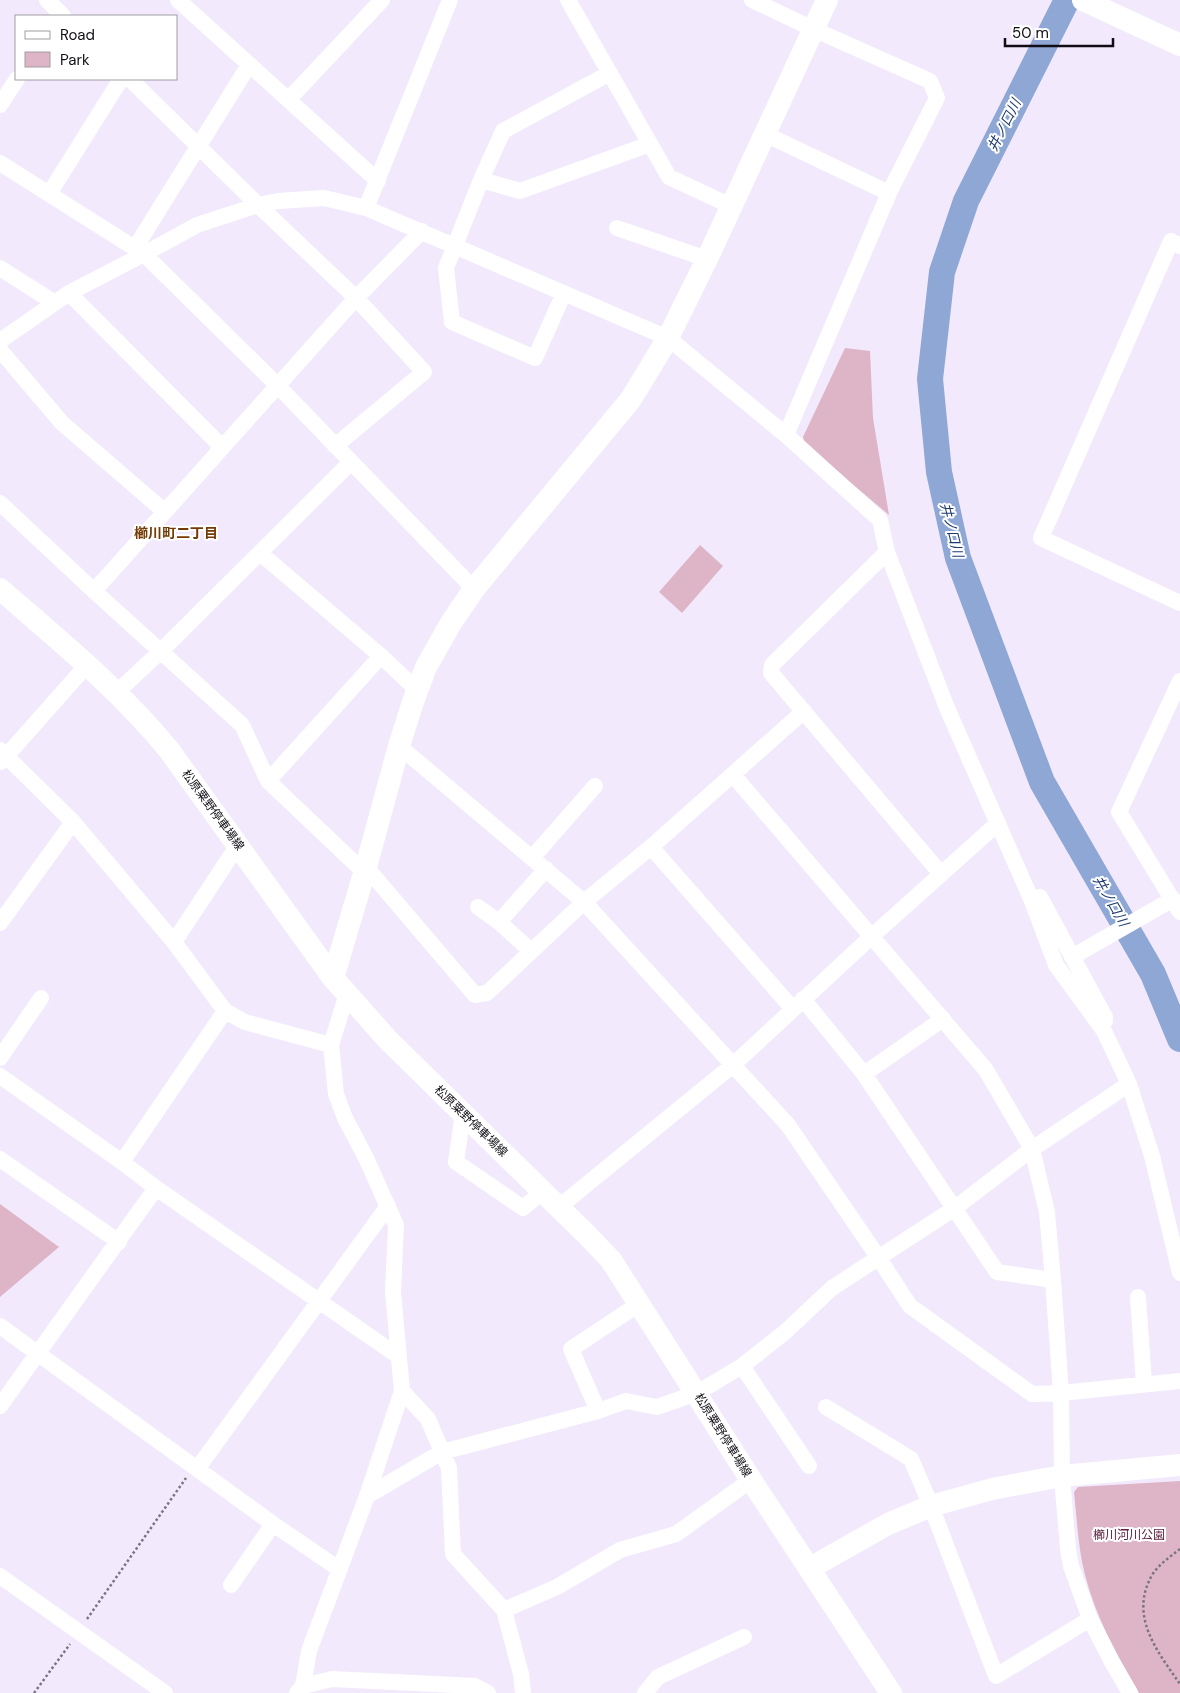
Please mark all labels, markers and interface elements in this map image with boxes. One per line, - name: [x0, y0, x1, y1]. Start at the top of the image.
- legend: [15, 15, 178, 80]
- scale bar: [1005, 15, 1112, 47]
- text: 50 m: [1012, 23, 1049, 43]
- text: Road: [60, 25, 95, 45]
- text: Park: [60, 50, 90, 70]
- water label: 井ノ口川: [983, 94, 1026, 154]
- water label: 井ノ口川: [936, 501, 968, 561]
- district label: 櫛川町二丁目: [134, 524, 218, 542]
- street label: 松原粟野停車場線: [178, 766, 248, 854]
- water label: 井ノ口川: [1089, 872, 1134, 931]
- street label: 松原粟野停車場線: [431, 1082, 511, 1160]
- street label: 松原粟野停車場線: [691, 1390, 755, 1480]
- park label: 櫛川河川公園: [1093, 1527, 1165, 1543]

